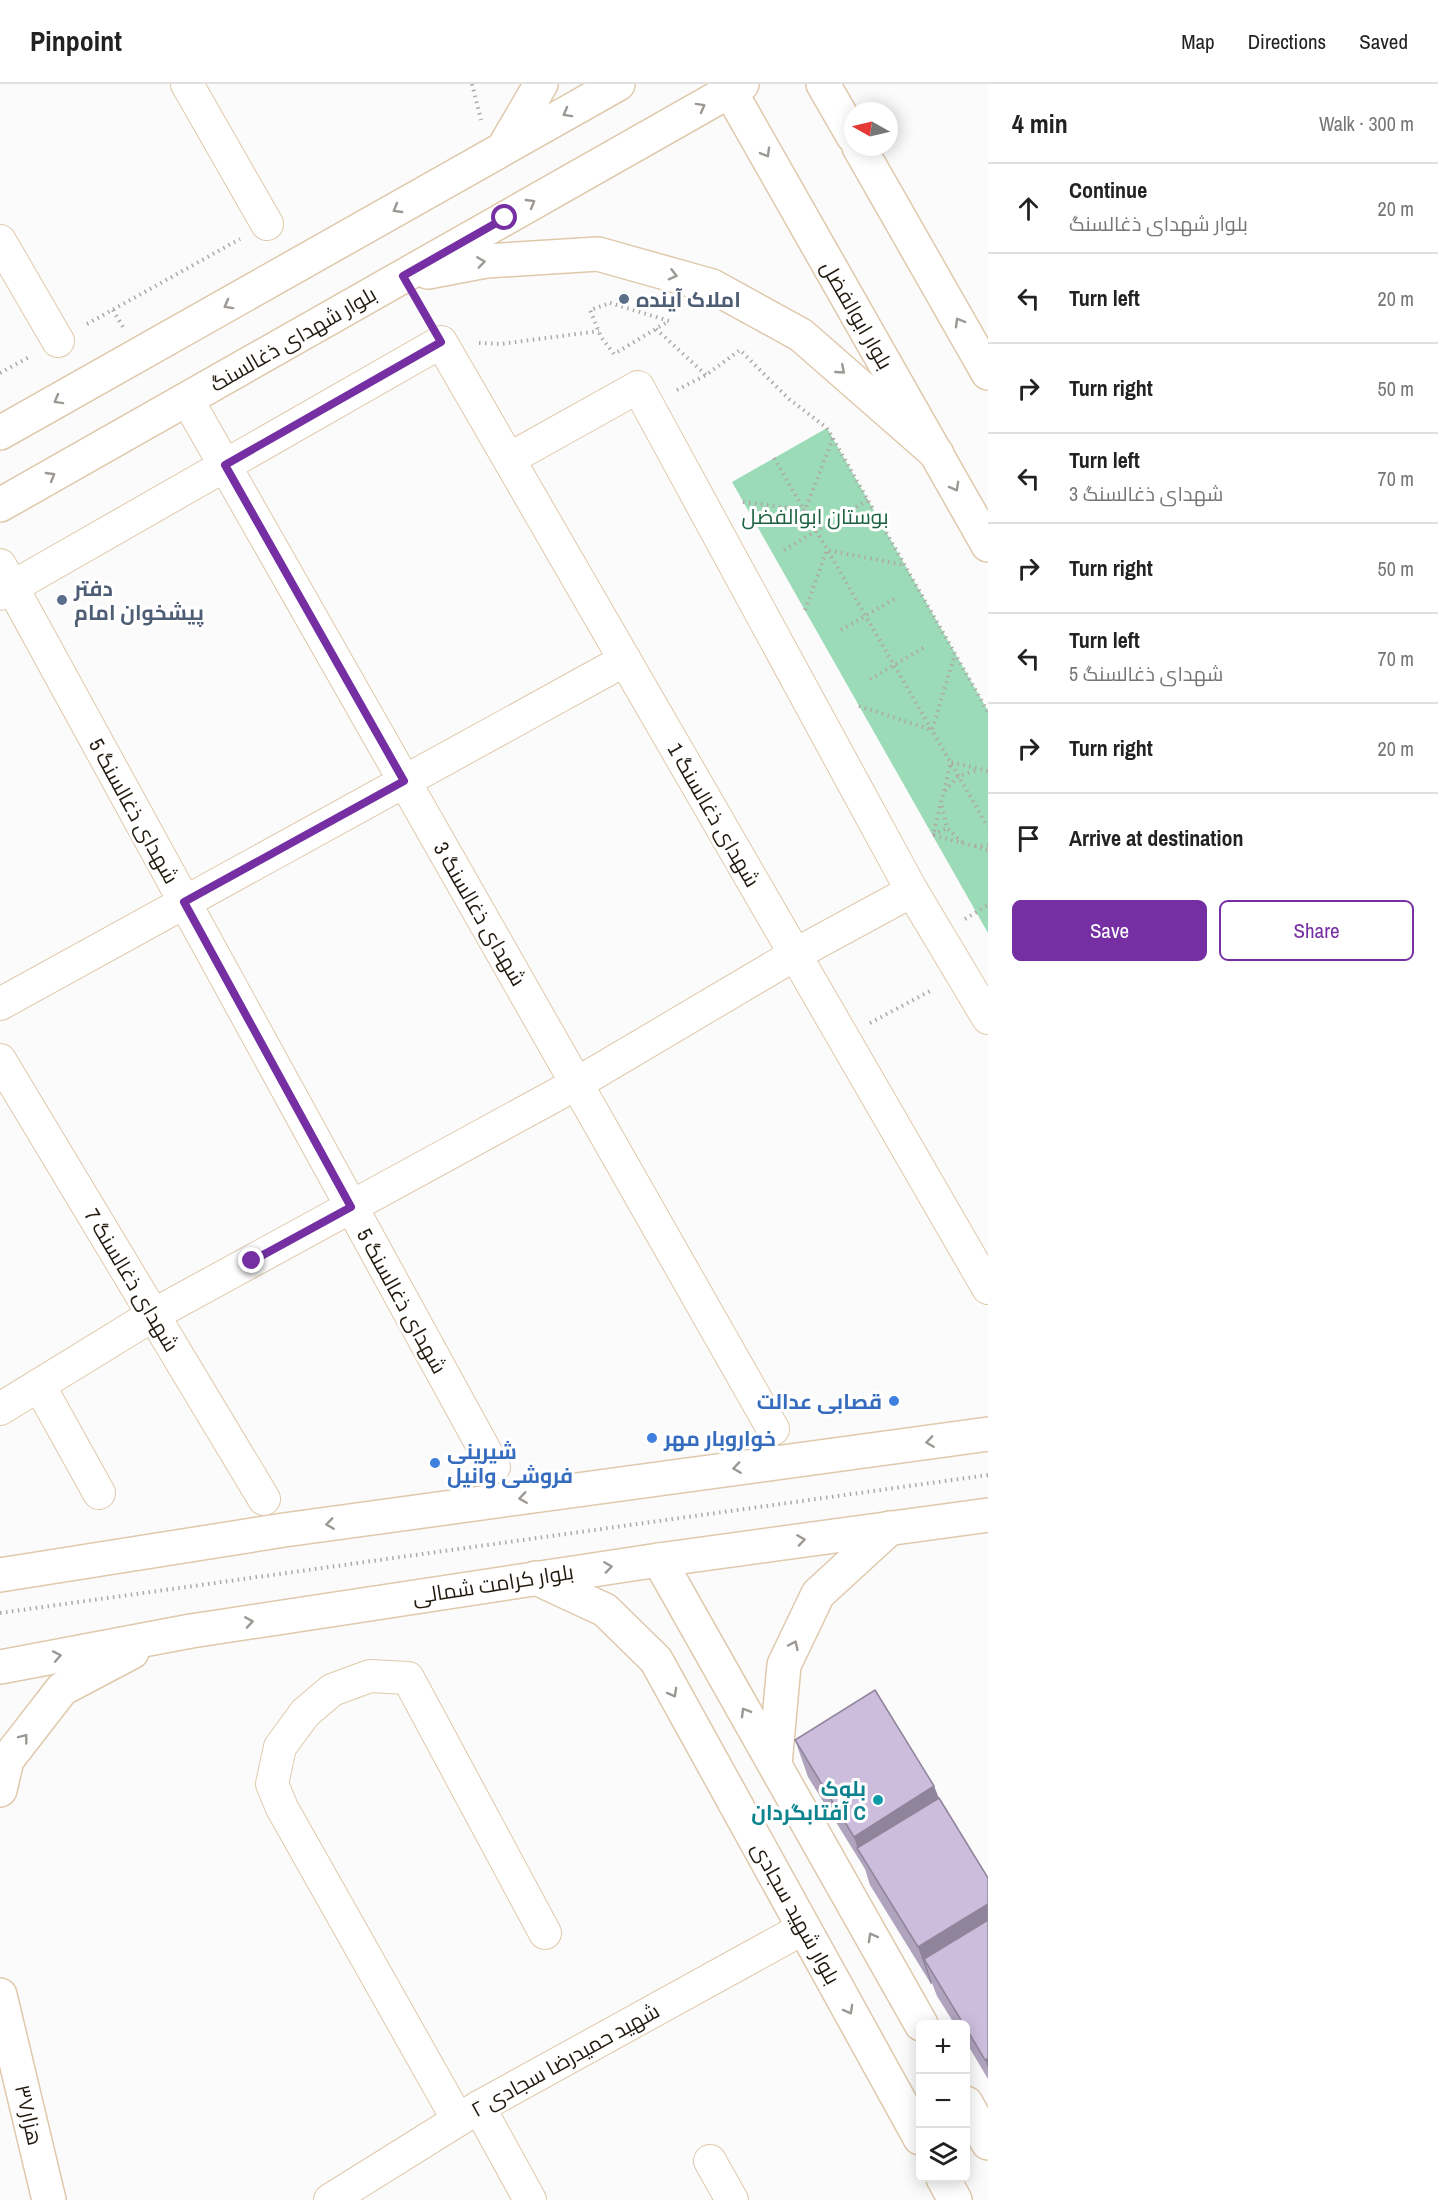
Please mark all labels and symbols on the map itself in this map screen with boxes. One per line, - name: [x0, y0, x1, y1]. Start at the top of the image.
- north arrow: [844, 102, 898, 156]
- one-way arrow: [695, 103, 705, 114]
- one-way arrow: [563, 106, 573, 117]
- one-way arrow: [759, 147, 770, 157]
- one-way arrow: [525, 199, 535, 211]
- one-way arrow: [393, 201, 403, 213]
- route start: [491, 204, 517, 230]
- street label: بلوار ابوالفضل: [814, 255, 900, 375]
- one-way arrow: [477, 257, 486, 269]
- one-way arrow: [668, 268, 678, 281]
- street label: بلوار شهدای ذغالسنگ: [204, 279, 382, 399]
- place label: املاک آینده: [636, 285, 741, 314]
- marker: املاک آینده: [617, 292, 631, 306]
- one-way arrow: [223, 297, 234, 309]
- one-way arrow: [955, 318, 966, 328]
- one-way arrow: [834, 363, 845, 374]
- one-way arrow: [54, 393, 64, 405]
- one-way arrow: [45, 472, 55, 483]
- one-way arrow: [948, 481, 959, 491]
- park label: بوستان ابوالفضل: [741, 502, 889, 531]
- place label: دفتر پیشخوان امام: [73, 574, 204, 628]
- marker: دفتر پیشخوان امام: [55, 593, 69, 607]
- street label: شهدای ذغالسنگ 5: [82, 733, 186, 889]
- street label: شهدای ذغالسنگ 1: [661, 738, 767, 892]
- street label: شهدای ذغالسنگ 3: [427, 837, 533, 991]
- street label: شهدای ذغالسنگ 7: [78, 1203, 186, 1357]
- street label: شهدای ذغالسنگ 5: [350, 1223, 454, 1379]
- route end: [238, 1247, 264, 1273]
- place label: قصابی عدالت: [757, 1387, 882, 1416]
- marker: قصابی عدالت: [887, 1394, 901, 1408]
- place label: خواروبار مهر: [663, 1424, 776, 1453]
- marker: خواروبار مهر: [645, 1431, 659, 1445]
- one-way arrow: [925, 1435, 935, 1447]
- place label: شیرینی فروشی وانیل: [447, 1437, 573, 1490]
- marker: شیرینی فروشی وانیل: [428, 1456, 442, 1470]
- one-way arrow: [732, 1461, 741, 1474]
- one-way arrow: [518, 1491, 527, 1503]
- one-way arrow: [325, 1517, 334, 1529]
- one-way arrow: [797, 1535, 806, 1547]
- street label: بلوار کرامت شمالی: [410, 1557, 576, 1611]
- one-way arrow: [604, 1561, 613, 1573]
- one-way arrow: [245, 1616, 254, 1628]
- one-way arrow: [787, 1640, 799, 1651]
- one-way arrow: [52, 1650, 62, 1663]
- one-way arrow: [666, 1686, 678, 1697]
- one-way arrow: [741, 1708, 753, 1718]
- one-way arrow: [17, 1733, 28, 1744]
- place label: بلوک آفتابگردان C: [751, 1774, 866, 1827]
- marker: بلوک آفتابگردان C: [871, 1793, 885, 1807]
- street label: بلوار شهید سجادی: [745, 1837, 847, 1989]
- one-way arrow: [868, 1933, 879, 1943]
- street label: شهید حمیدرضا سجادی ۲: [465, 1996, 665, 2124]
- one-way arrow: [842, 2004, 854, 2014]
- street label: هزار۳۷: [8, 2082, 50, 2148]

